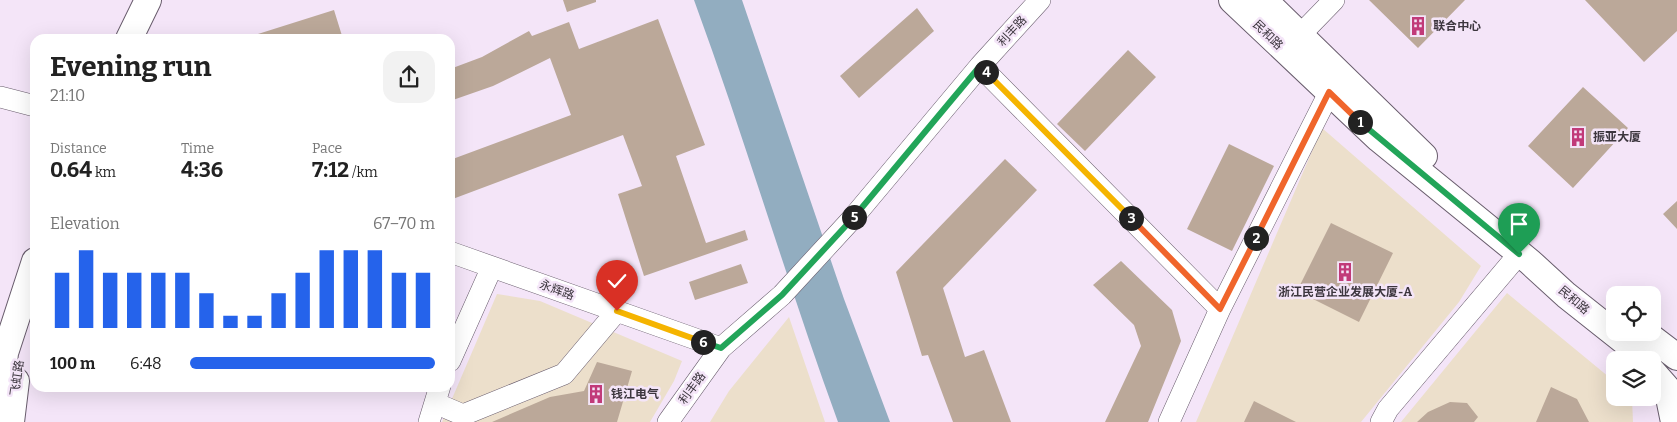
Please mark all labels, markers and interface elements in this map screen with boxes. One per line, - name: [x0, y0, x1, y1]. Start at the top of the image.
- street label: 利丰路: [995, 13, 1029, 49]
- building icon: 联合中心: [1407, 15, 1429, 37]
- street label: 民和路: [1250, 17, 1286, 53]
- place label: 联合中心: [1433, 19, 1481, 33]
- text: Evening run: [50, 50, 211, 83]
- button: share: [383, 51, 435, 103]
- pin: 4: [974, 60, 998, 84]
- text: 4: [982, 64, 991, 81]
- text: 21:10: [50, 86, 85, 105]
- pin: 1: [1348, 110, 1372, 134]
- text: 1: [1357, 114, 1364, 131]
- building icon: 振亚大厦: [1567, 126, 1589, 148]
- place label: 振亚大厦: [1593, 130, 1641, 144]
- text: Distance: [50, 140, 107, 157]
- text: Time: [181, 140, 214, 157]
- text: Pace: [312, 140, 342, 157]
- text: 0.64: [50, 157, 92, 183]
- text: 4:36: [181, 157, 223, 183]
- text: 7:12: [312, 157, 349, 183]
- text: km: [92, 164, 116, 181]
- text: /km: [349, 164, 378, 181]
- pin: [1498, 203, 1540, 254]
- pin: 5: [842, 204, 866, 230]
- pin: 3: [1118, 206, 1144, 230]
- text: 5: [851, 209, 858, 226]
- text: 3: [1127, 210, 1136, 227]
- icon: arrive: [1505, 210, 1533, 238]
- text: Elevation: [50, 214, 120, 233]
- text: 67–70 m: [373, 214, 435, 233]
- pin: 2: [1244, 226, 1268, 250]
- text: 2: [1253, 230, 1260, 247]
- pin: [596, 260, 638, 311]
- building icon: 浙江民营企业发展大厦-A: [1334, 261, 1356, 283]
- icon: check: [603, 267, 631, 295]
- street label: 永辉路: [538, 277, 576, 303]
- street label: 民和路: [1556, 283, 1592, 317]
- place label: 浙江民营企业发展大厦-A: [1278, 285, 1412, 299]
- map controls: [1606, 286, 1661, 406]
- button: locate: [1606, 286, 1661, 341]
- pin: 6: [690, 330, 716, 354]
- text: 6: [699, 334, 708, 351]
- button: layers: [1606, 351, 1661, 406]
- text: 100 m: [50, 354, 95, 373]
- text: 6:48: [130, 354, 162, 373]
- street label: 飞虹路: [8, 359, 26, 397]
- street label: 利丰路: [676, 369, 708, 407]
- building icon: 钱江电气: [585, 383, 607, 405]
- place label: 钱江电气: [611, 387, 659, 401]

